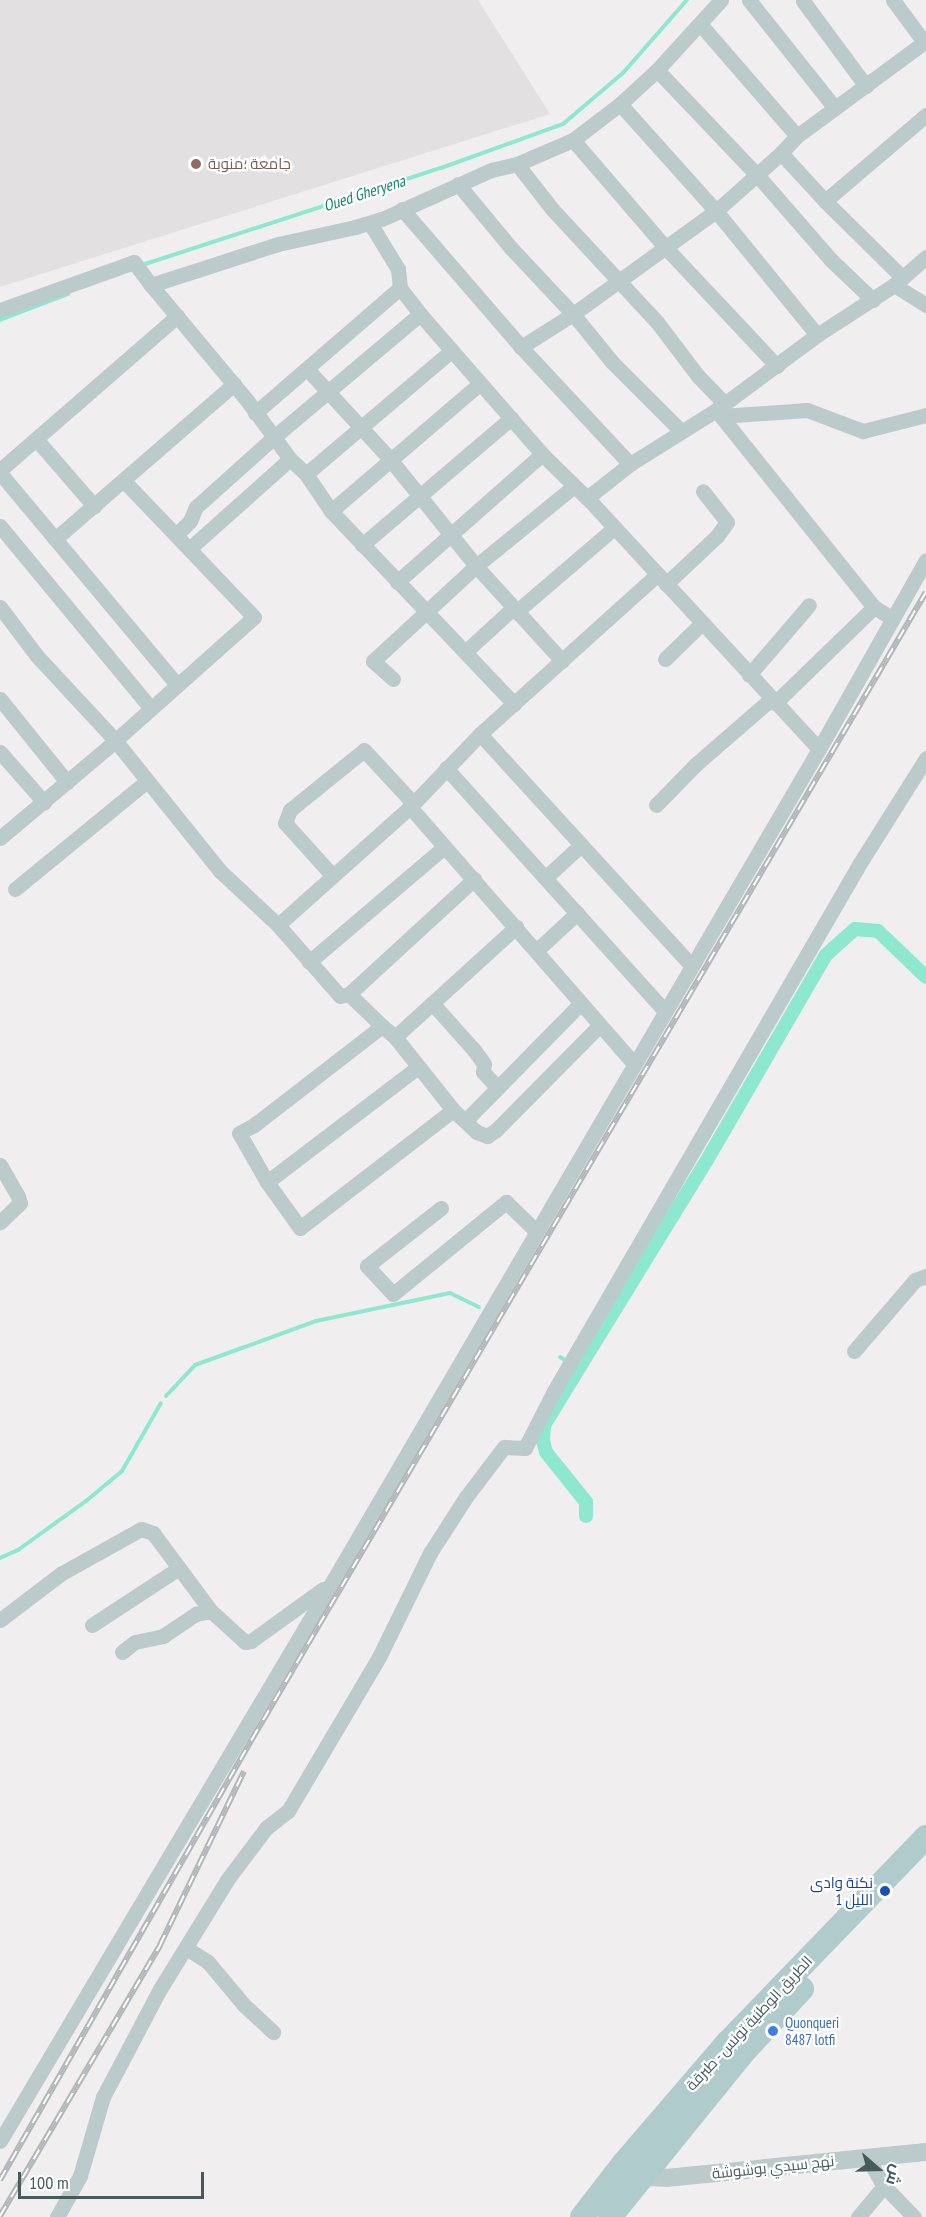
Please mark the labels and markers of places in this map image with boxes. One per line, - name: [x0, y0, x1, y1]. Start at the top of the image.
- place label: جامعة ؛منوبة: [208, 155, 291, 173]
- marker: جامعة ؛منوبة: [189, 157, 203, 171]
- place label: نكنة وادى الليل 1: [810, 1873, 873, 1908]
- marker: نكنة وادى الليل 1: [878, 1884, 892, 1898]
- place label: Quonqueri 8487 lotfi: [785, 2013, 839, 2048]
- marker: Quonqueri 8487 lotfi: [766, 2024, 780, 2038]

